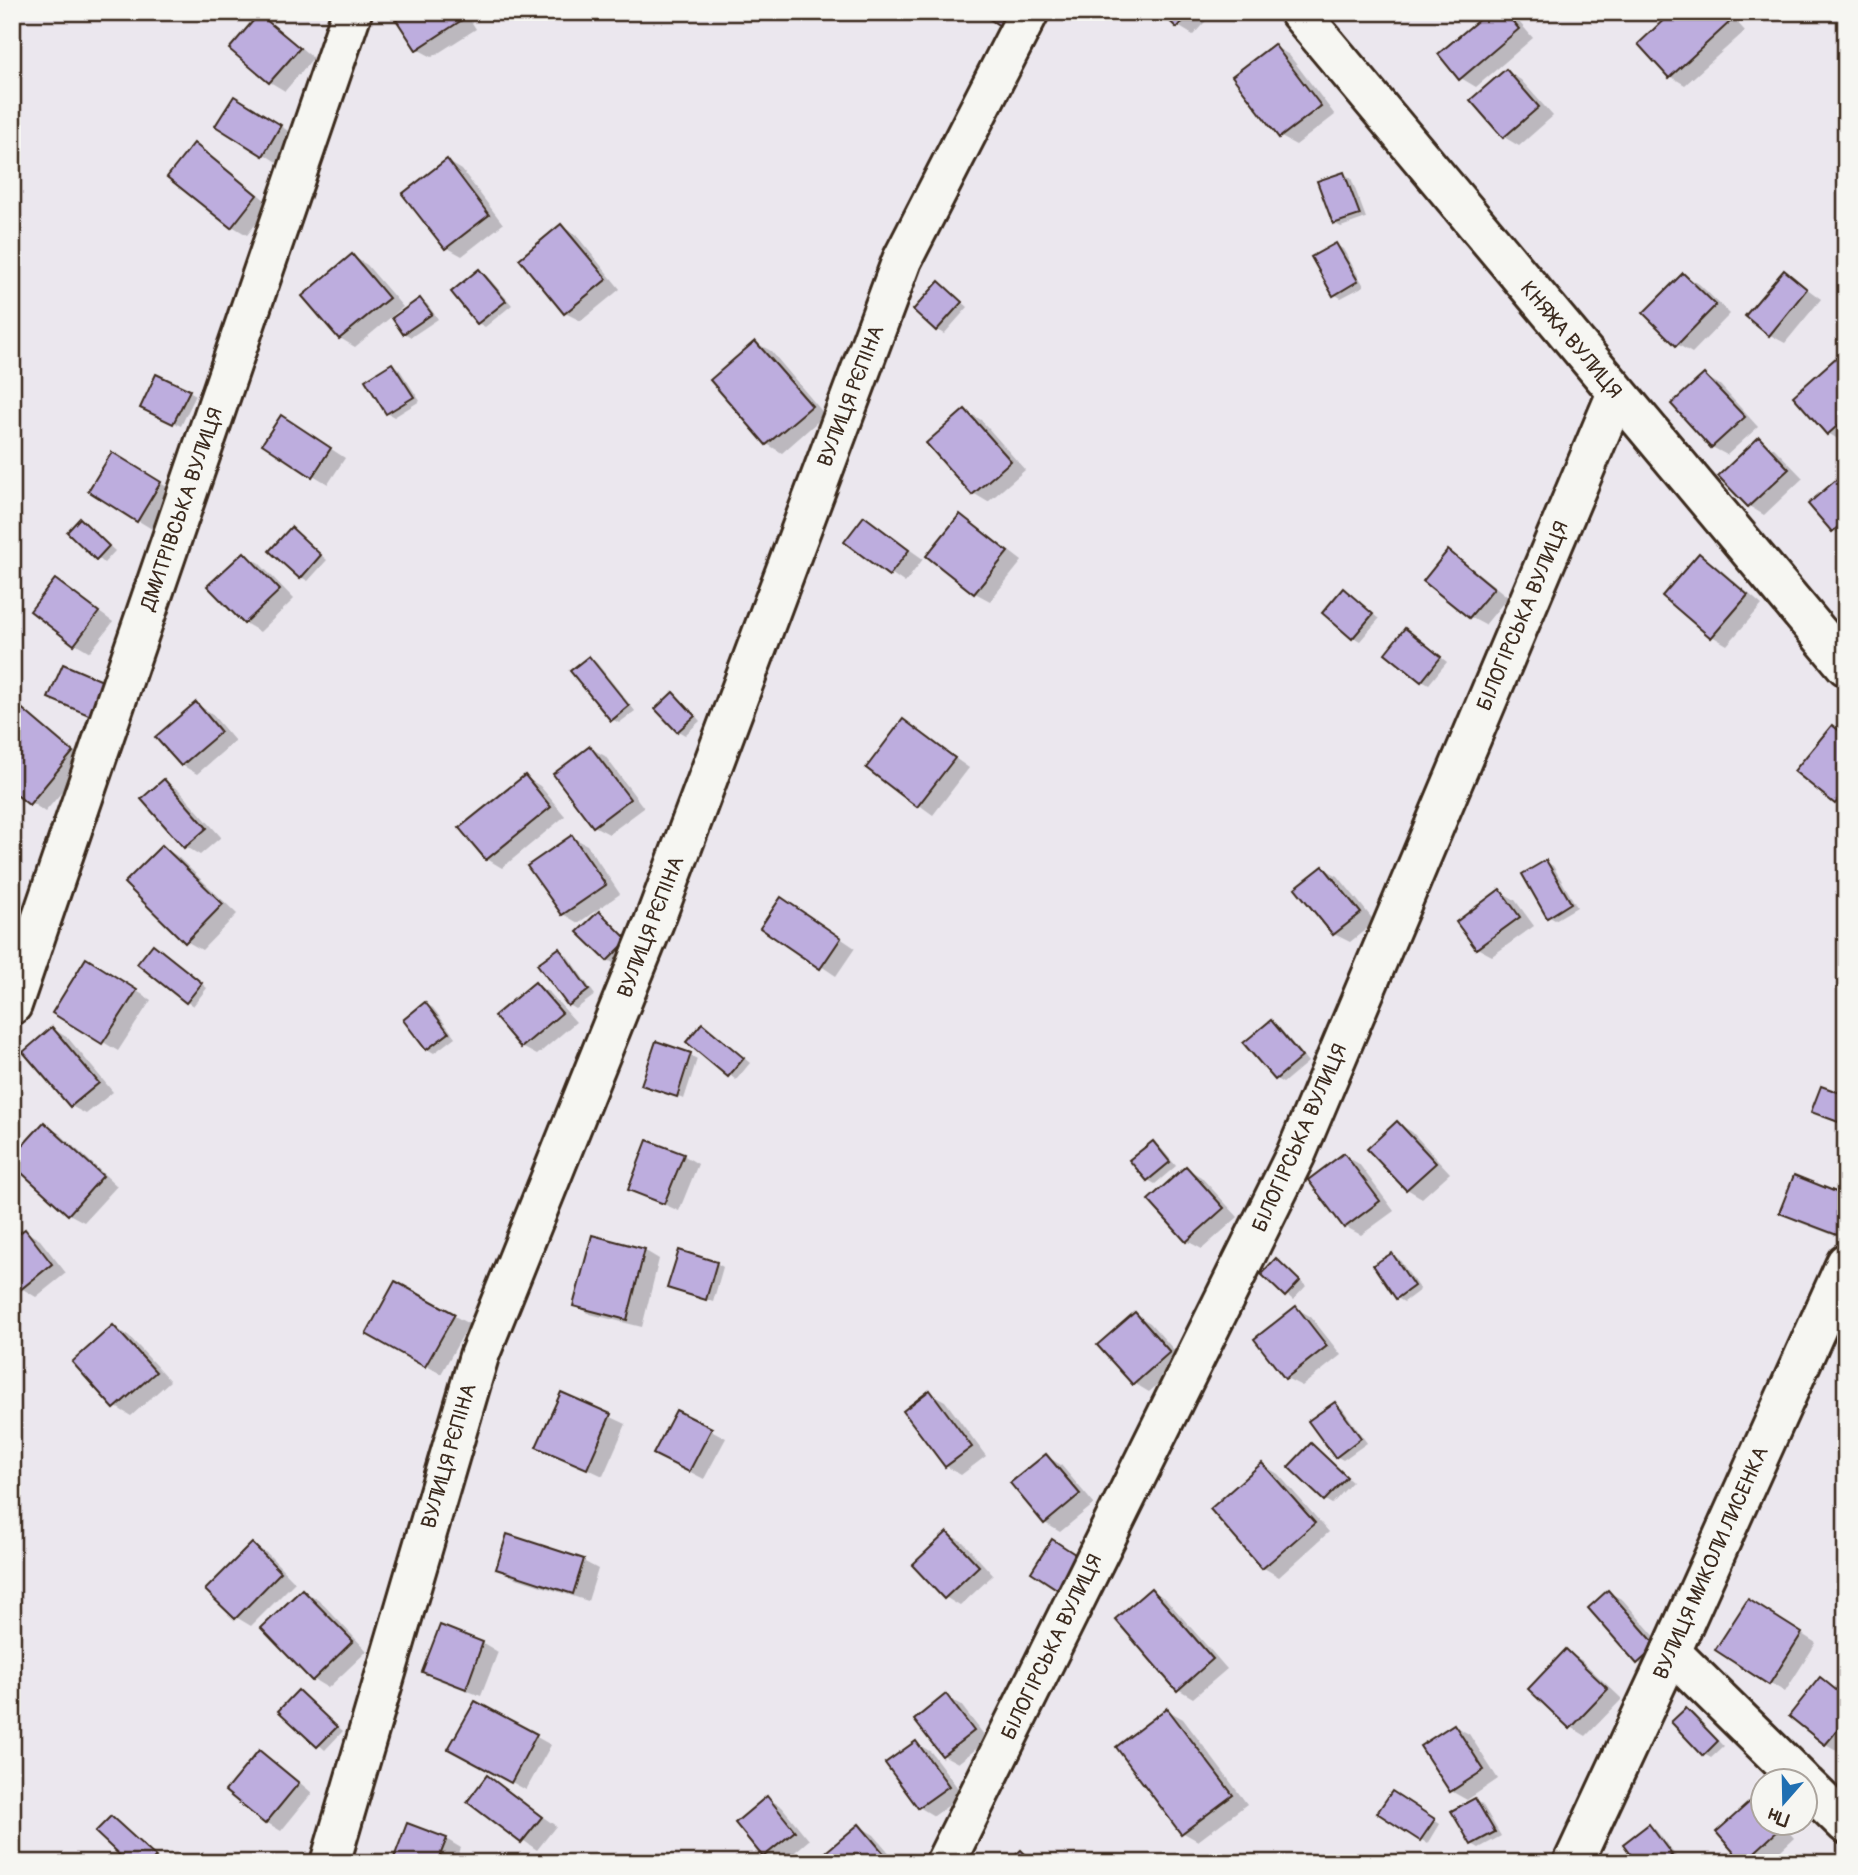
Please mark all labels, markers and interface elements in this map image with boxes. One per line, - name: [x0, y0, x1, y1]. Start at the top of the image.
- street label: КНЯЖА ВУЛИЦЯ: [1514, 276, 1628, 404]
- street label: ВУЛИЦЯ РЄПІНА: [812, 321, 890, 471]
- street label: ДМИТРІВСЬКА ВУЛИЦЯ: [134, 404, 229, 615]
- street label: БІЛОГІРСЬКА ВУЛИЦЯ: [1471, 517, 1575, 715]
- street label: ВУЛИЦЯ РЄПІНА: [612, 852, 690, 1002]
- street label: БІЛОГІРСЬКА ВУЛИЦЯ: [1246, 1040, 1354, 1236]
- street label: ВУЛИЦЯ РЄПІНА: [415, 1380, 483, 1532]
- street label: ВУЛИЦЯ МИКОЛИ ЛИСЕНКА: [1647, 1442, 1775, 1684]
- street label: БІЛОГІРСЬКА ВУЛИЦЯ: [995, 1550, 1109, 1744]
- north arrow: [1750, 1766, 1820, 1836]
- text: Пн: [1765, 1802, 1792, 1832]

